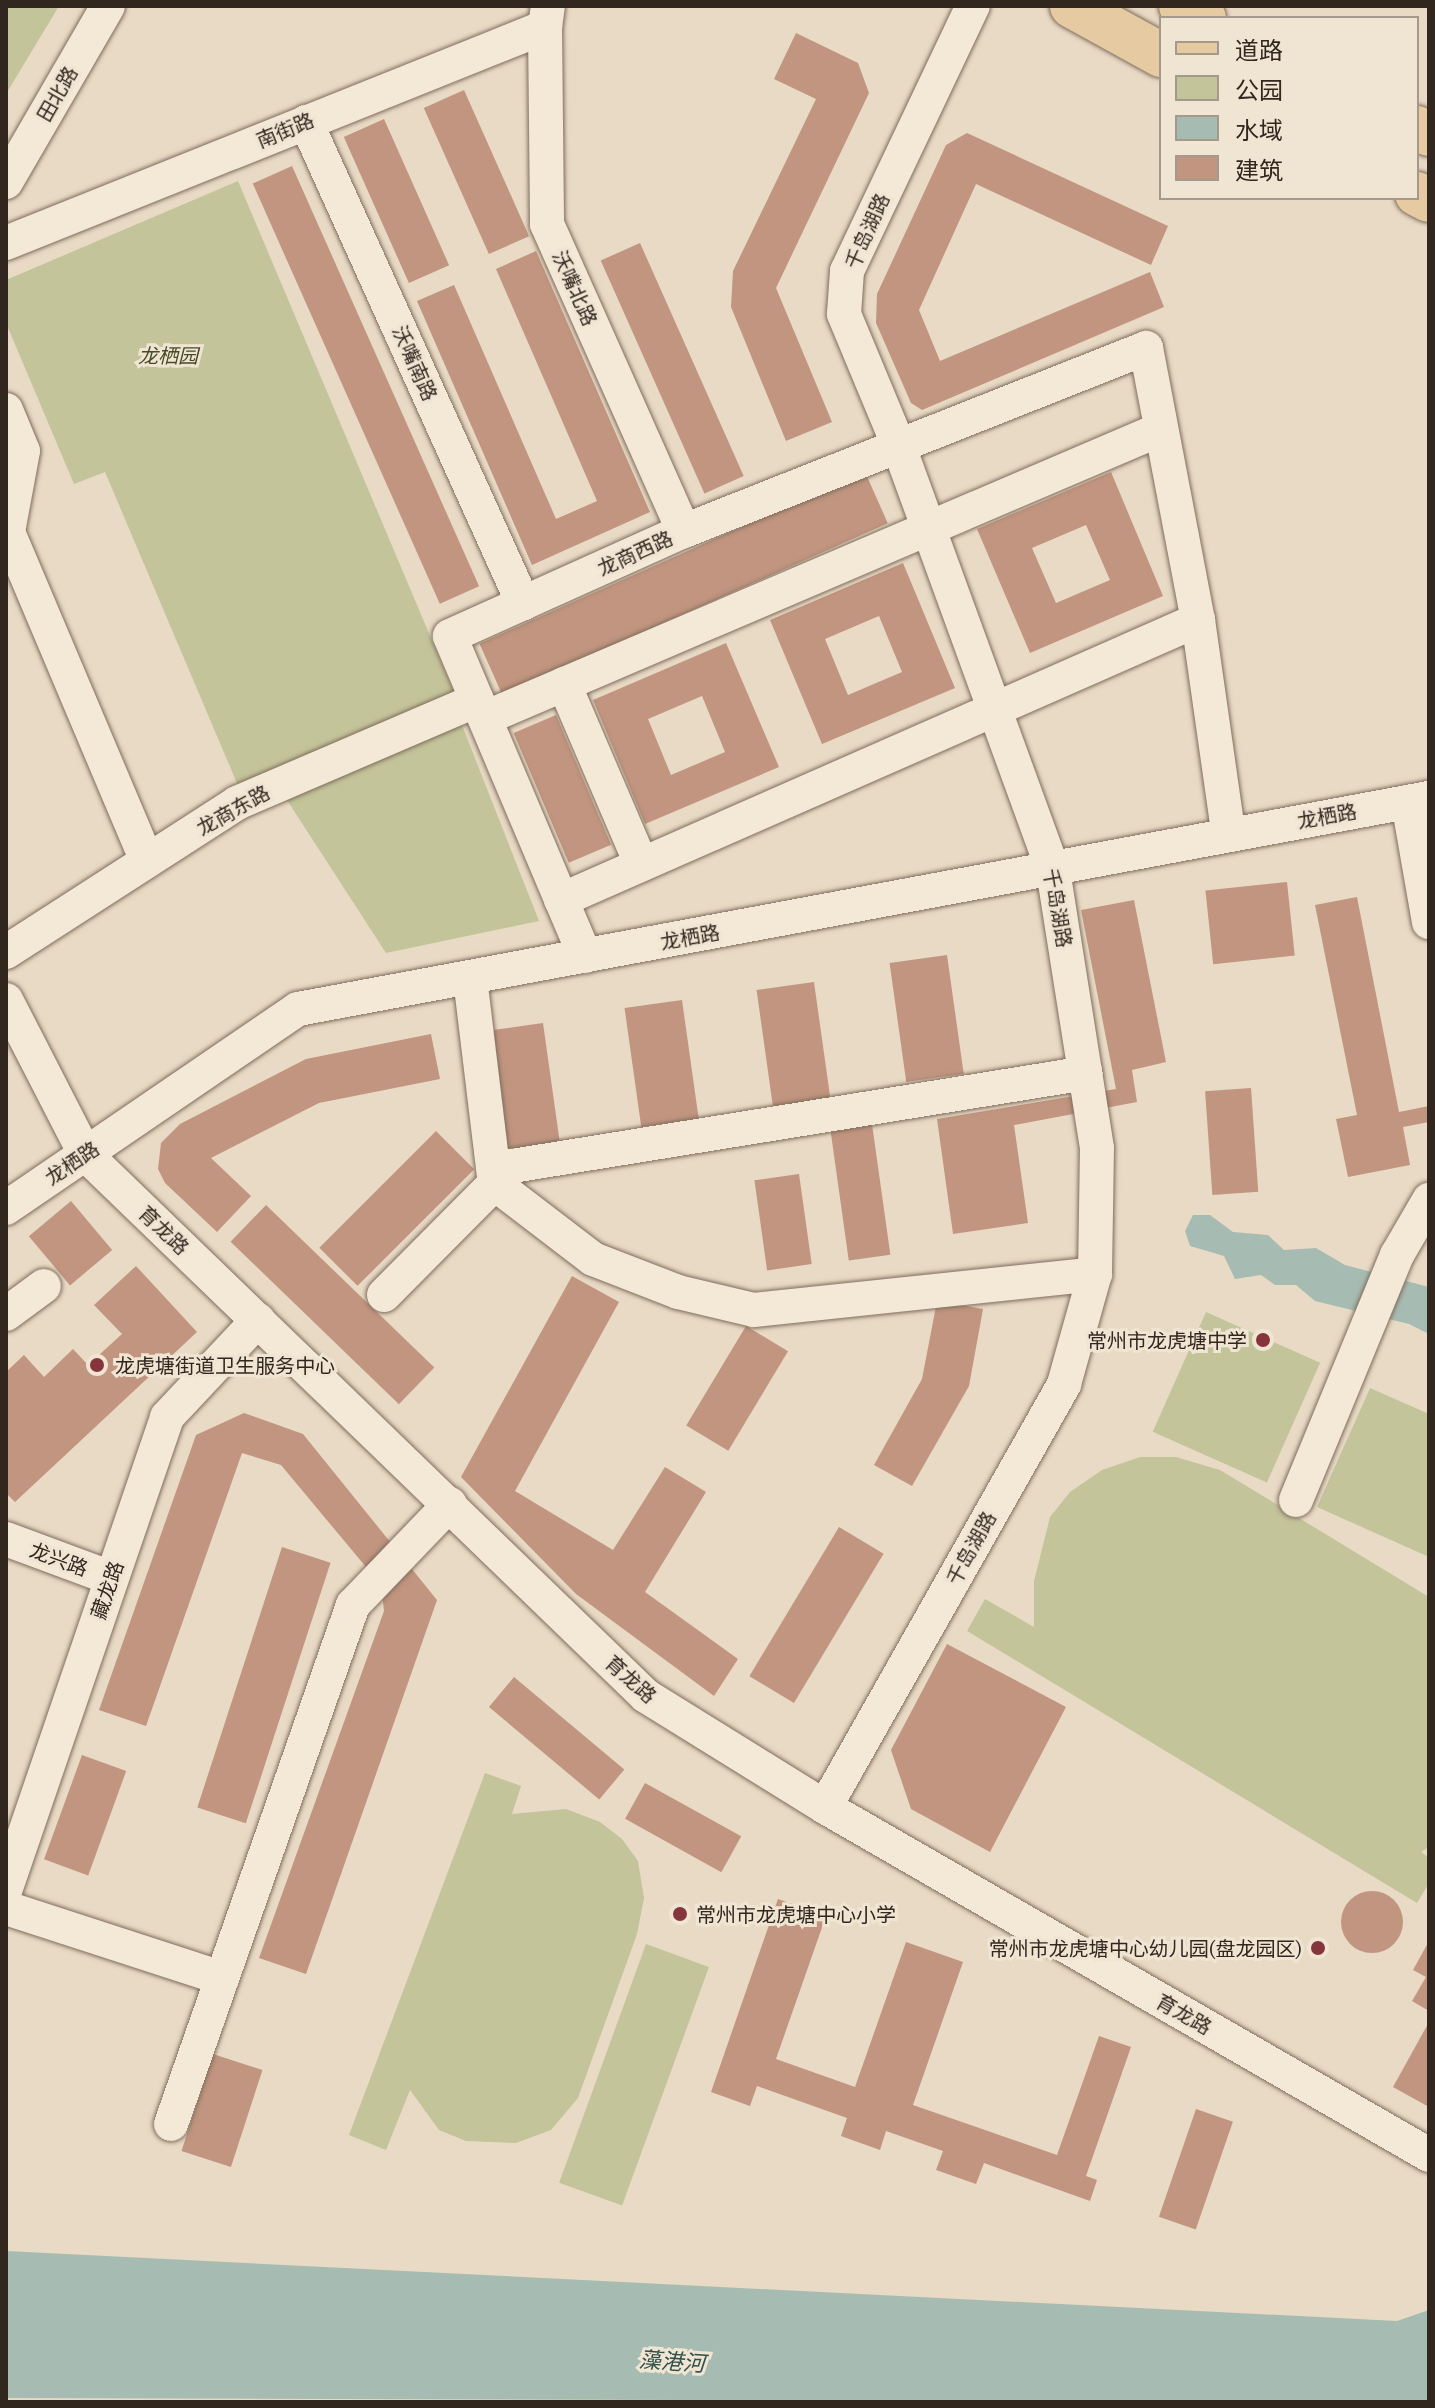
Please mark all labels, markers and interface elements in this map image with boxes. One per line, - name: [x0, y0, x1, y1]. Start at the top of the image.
- legend: [1159, 16, 1419, 200]
- text: 道路: [1235, 34, 1283, 66]
- street label: 田北路: [32, 62, 82, 126]
- text: 公园: [1235, 74, 1283, 106]
- street label: 南街路: [253, 108, 317, 152]
- text: 水域: [1235, 114, 1283, 146]
- text: 建筑: [1235, 154, 1283, 186]
- street label: 千岛湖路: [840, 190, 894, 272]
- street label: 沃嘴北路: [548, 247, 602, 329]
- street label: 沃嘴南路: [388, 322, 442, 404]
- park label: 龙栖园: [138, 343, 198, 367]
- street label: 龙商西路: [594, 526, 676, 580]
- street label: 龙商东路: [192, 780, 274, 840]
- street label: 龙栖路: [1295, 799, 1359, 833]
- street label: 千岛湖路: [1039, 867, 1077, 949]
- street label: 龙栖路: [658, 920, 722, 954]
- street label: 龙栖路: [40, 1136, 104, 1190]
- street label: 育龙路: [134, 1201, 194, 1259]
- place label: 常州市龙虎塘中学: [1087, 1328, 1247, 1352]
- marker: 常州市龙虎塘中学: [1254, 1331, 1272, 1349]
- place label: 龙虎塘街道卫生服务中心: [115, 1353, 335, 1377]
- marker: 龙虎塘街道卫生服务中心: [86, 1354, 108, 1376]
- street label: 千岛湖路: [941, 1507, 1001, 1589]
- street label: 龙兴路: [27, 1537, 91, 1581]
- street label: 藏龙路: [86, 1558, 128, 1622]
- street label: 育龙路: [601, 1650, 661, 1708]
- place label: 常州市龙虎塘中心小学: [696, 1902, 896, 1926]
- marker: 常州市龙虎塘中心小学: [671, 1905, 689, 1923]
- place label: 常州市龙虎塘中心幼儿园(盘龙园区): [989, 1936, 1302, 1960]
- marker: 常州市龙虎塘中心幼儿园(盘龙园区): [1309, 1939, 1327, 1957]
- street label: 育龙路: [1152, 1989, 1216, 2039]
- water label: 藻港河: [638, 2346, 706, 2376]

